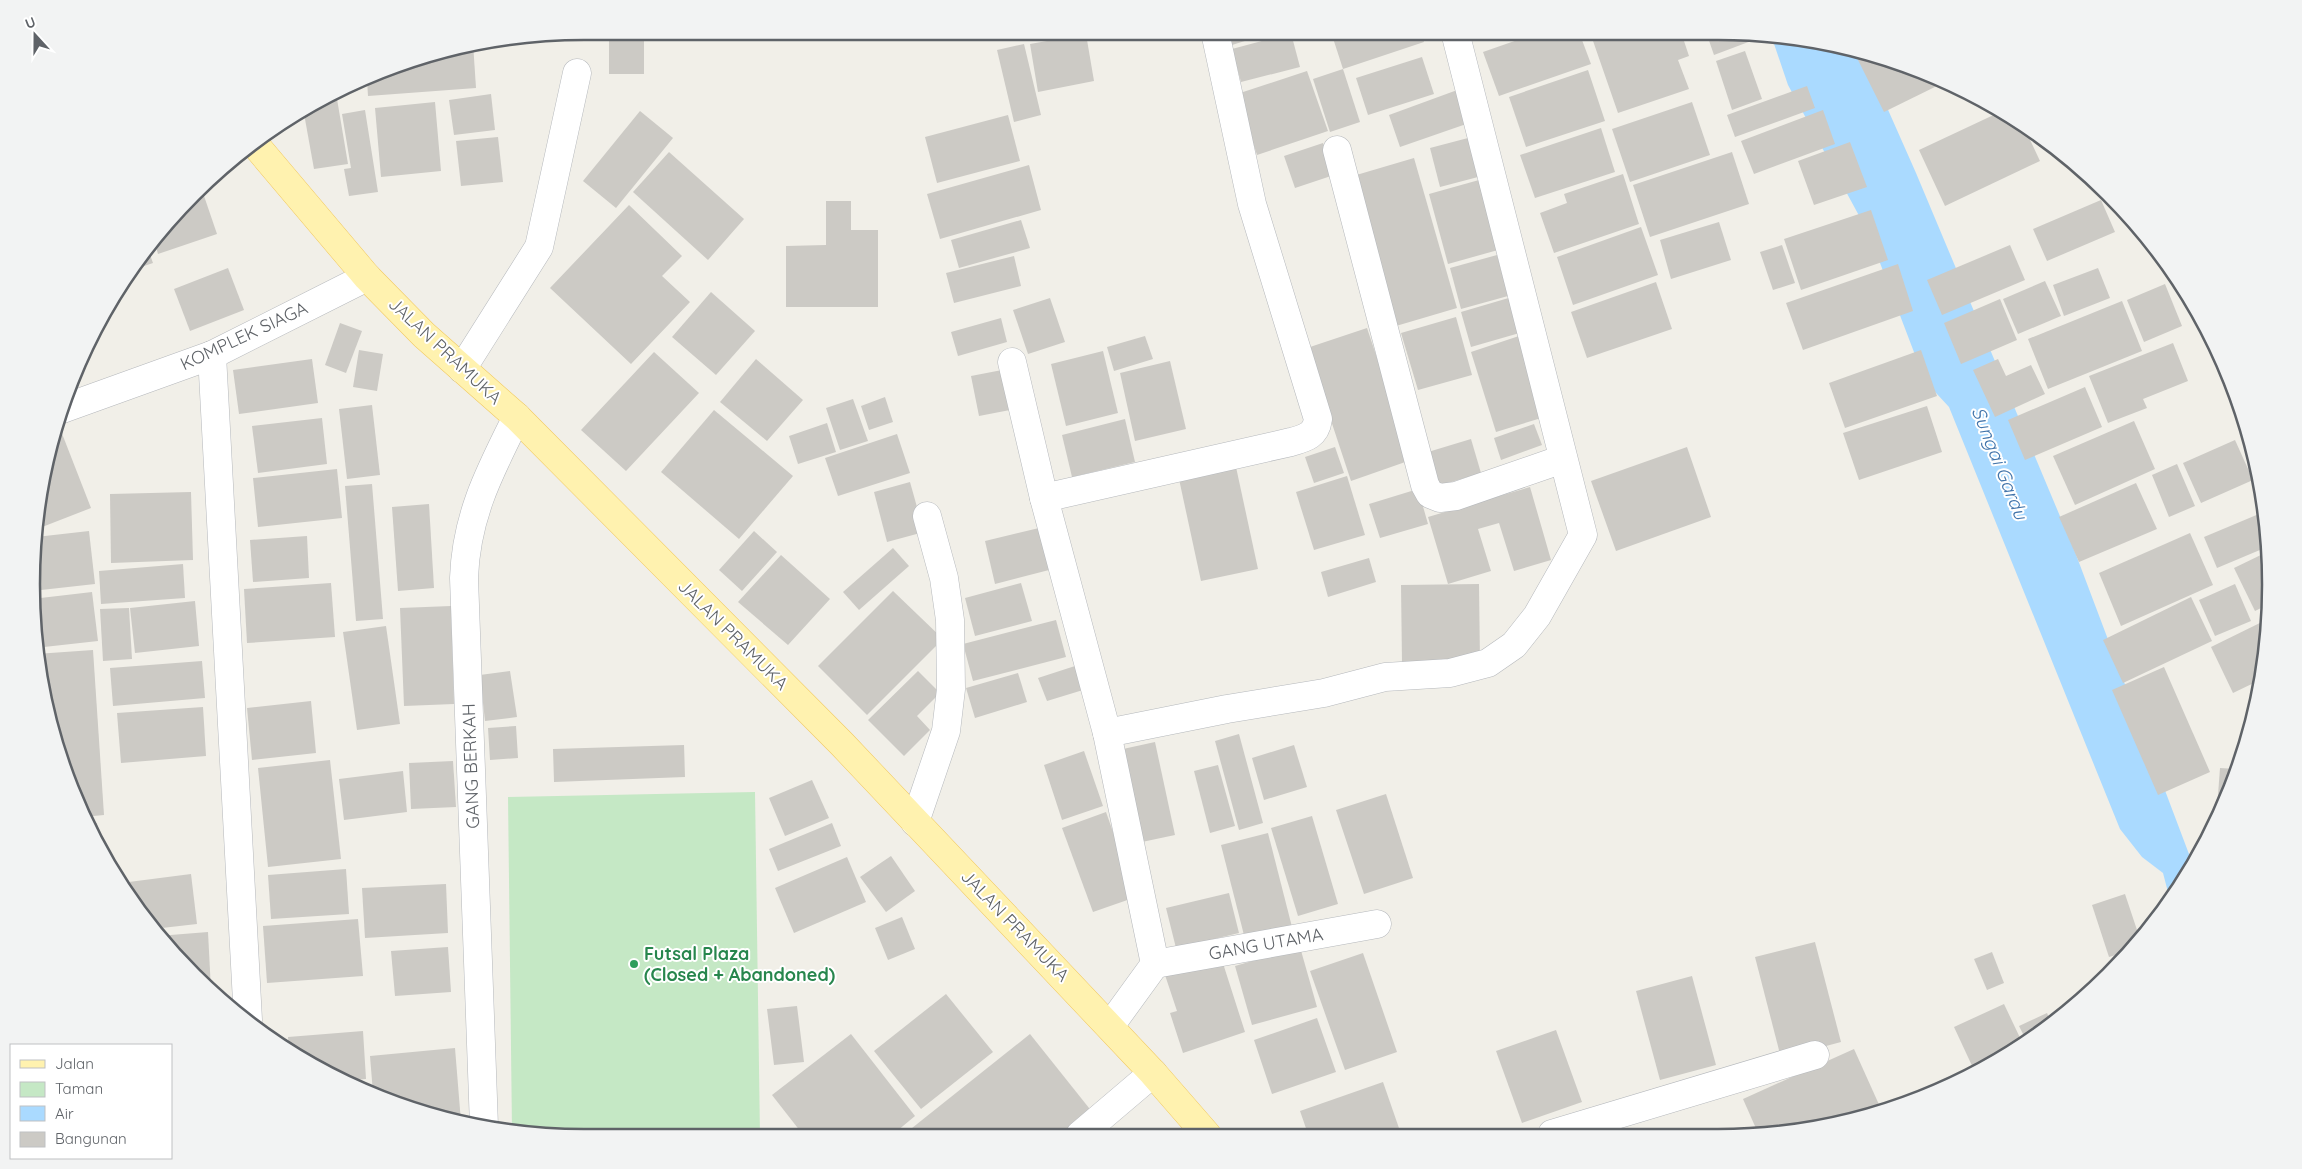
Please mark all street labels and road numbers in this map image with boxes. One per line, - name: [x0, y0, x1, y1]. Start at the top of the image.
- street label: JALAN PRAMUKA: [384, 292, 507, 409]
- street label: KOMPLEK SIAGA: [176, 296, 312, 375]
- street label: JALAN PRAMUKA: [673, 575, 794, 695]
- street label: GANG BERKAH: [457, 703, 484, 829]
- street label: JALAN PRAMUKA: [956, 865, 1075, 987]
- street label: GANG UTAMA: [1207, 922, 1325, 965]

